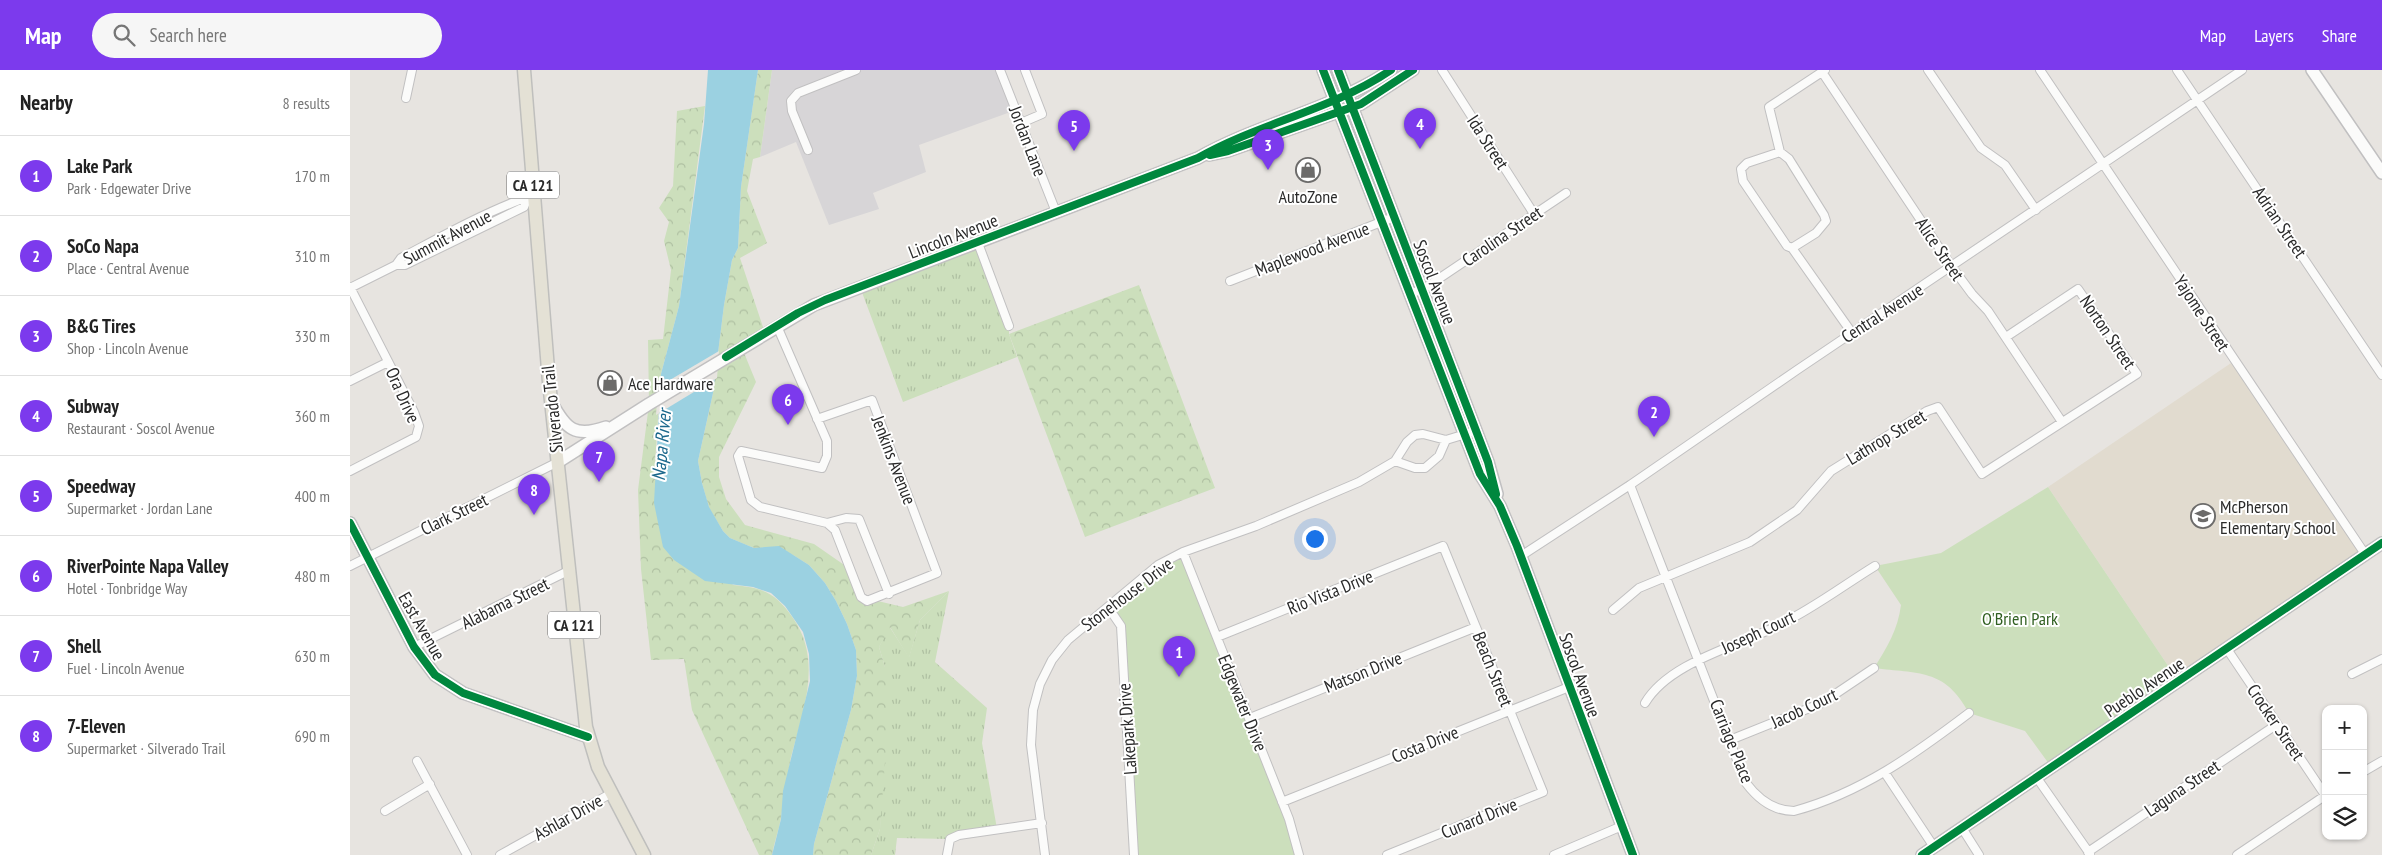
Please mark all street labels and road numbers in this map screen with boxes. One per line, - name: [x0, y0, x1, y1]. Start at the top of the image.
- street label: Jordan Lane: [1004, 102, 1052, 179]
- street label: Ida Street: [1462, 110, 1514, 174]
- road number: CA 121: [507, 172, 559, 198]
- street label: Adrian Street: [2248, 182, 2312, 262]
- street label: Carolina Street: [1457, 201, 1547, 271]
- street label: Summit Avenue: [399, 204, 495, 270]
- street label: Lincoln Avenue: [905, 208, 1001, 264]
- street label: Alice Street: [1911, 213, 1969, 285]
- street label: Maplewood Avenue: [1252, 217, 1372, 281]
- street label: Soscol Avenue: [1408, 237, 1462, 327]
- street label: Yajome Street: [2169, 271, 2235, 355]
- street label: Central Avenue: [1837, 278, 1927, 348]
- street label: Norton Street: [2075, 291, 2141, 373]
- street label: Silverado Trail: [536, 363, 568, 454]
- street label: Ora Drive: [381, 364, 425, 426]
- street label: Lathrop Street: [1842, 404, 1930, 470]
- street label: Jenkins Avenue: [866, 411, 921, 508]
- street label: Clark Street: [417, 488, 492, 540]
- street label: Stonehouse Drive: [1076, 552, 1178, 636]
- street label: Rio Vista Drive: [1284, 564, 1376, 620]
- street label: Alabama Street: [457, 572, 553, 634]
- street label: East Avenue: [393, 588, 451, 664]
- street label: Joseph Court: [1717, 605, 1799, 660]
- road number: CA 121: [548, 612, 600, 638]
- street label: Beach Street: [1468, 628, 1518, 710]
- street label: Soscol Avenue: [1554, 629, 1606, 721]
- street label: Matson Drive: [1321, 646, 1405, 698]
- street label: Edgewater Drive: [1213, 651, 1273, 755]
- street label: Pueblo Avenue: [2100, 652, 2188, 722]
- street label: Crocker Street: [2242, 679, 2310, 765]
- street label: Lakepark Drive: [1112, 682, 1142, 776]
- street label: Jacob Court: [1766, 683, 1841, 734]
- street label: Carriage Place: [1705, 696, 1759, 786]
- street label: Costa Drive: [1388, 720, 1462, 768]
- street label: Laguna Street: [2140, 754, 2224, 822]
- street label: Ashlar Drive: [529, 789, 607, 845]
- street label: Cunard Drive: [1438, 792, 1520, 844]

